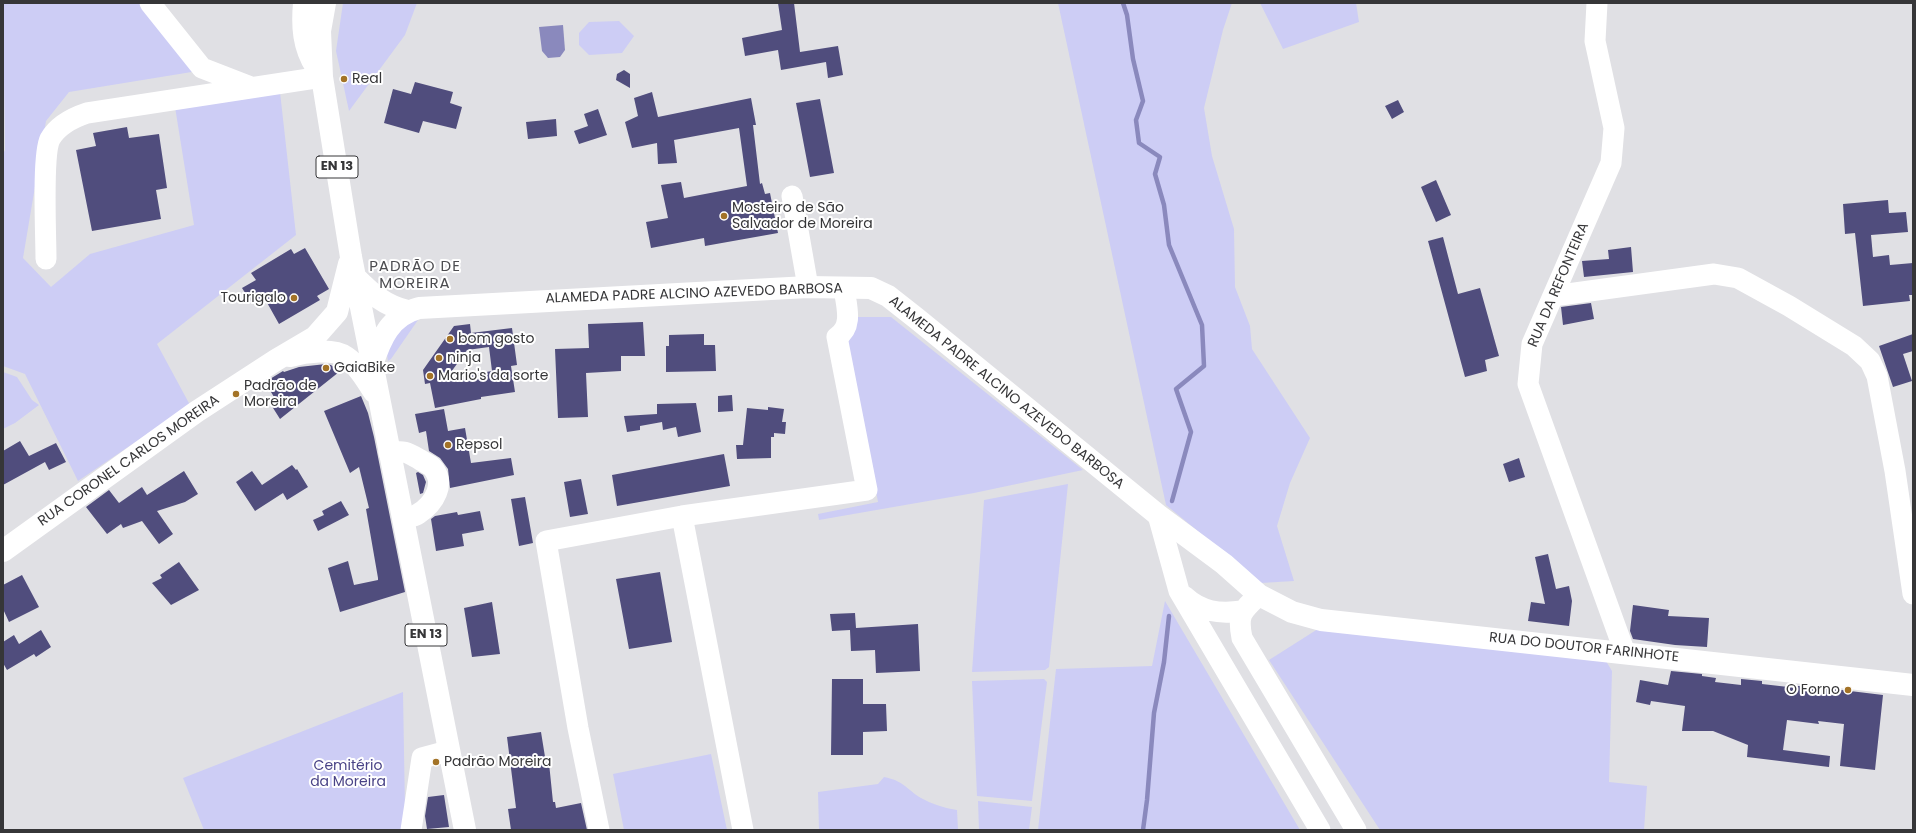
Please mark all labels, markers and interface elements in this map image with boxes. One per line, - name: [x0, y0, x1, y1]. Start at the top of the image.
- place label: Real: [352, 71, 382, 87]
- marker: Real: [339, 74, 349, 84]
- road number: EN 13: [316, 156, 358, 178]
- place label: Mosteiro de São Salvador de Moreira: [732, 200, 873, 232]
- marker: Mosteiro de São Salvador de Moreira: [719, 211, 729, 221]
- street label: RUA DA REFONTEIRA: [1525, 220, 1593, 350]
- district label: PADRÃO DE MOREIRA: [369, 258, 461, 293]
- street label: ALAMEDA PADRE ALCINO AZEVEDO BARBOSA: [545, 280, 843, 308]
- place label: Tourigalo: [221, 290, 286, 306]
- marker: Tourigalo: [289, 293, 299, 303]
- street label: ALAMEDA PADRE ALCINO AZEVEDO BARBOSA: [885, 293, 1127, 493]
- place label: bom gosto: [458, 331, 534, 347]
- marker: bom gosto: [445, 334, 455, 344]
- place label: ninja: [447, 350, 481, 366]
- marker: ninja: [434, 353, 444, 363]
- place label: GaiaBike: [334, 360, 395, 376]
- marker: GaiaBike: [321, 363, 331, 373]
- place label: Mario's da sorte: [438, 368, 548, 384]
- marker: Mario's da sorte: [425, 371, 435, 381]
- place label: Padrão de Moreira: [244, 378, 317, 410]
- marker: Padrão de Moreira: [231, 389, 241, 399]
- street label: RUA CORONEL CARLOS MOREIRA: [35, 392, 223, 530]
- place label: Repsol: [456, 437, 502, 453]
- marker: Repsol: [443, 440, 453, 450]
- road number: EN 13: [405, 624, 447, 646]
- street label: RUA DO DOUTOR FARINHOTE: [1488, 630, 1680, 666]
- place label: O Forno: [1786, 682, 1840, 698]
- marker: O Forno: [1843, 685, 1853, 695]
- place label: Padrão Moreira: [444, 754, 551, 770]
- marker: Padrão Moreira: [431, 757, 441, 767]
- park label: Cemitério da Moreira: [310, 758, 386, 790]

